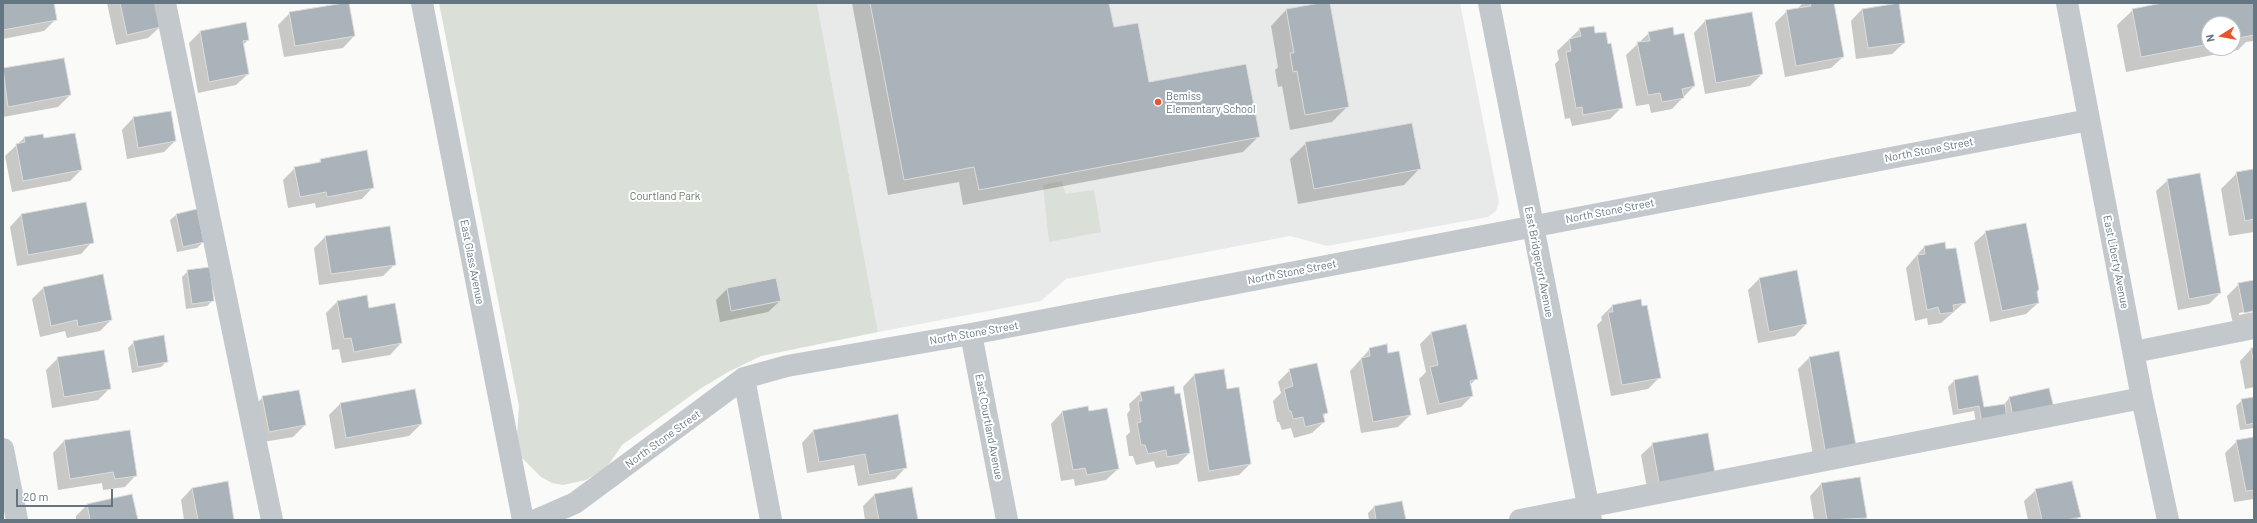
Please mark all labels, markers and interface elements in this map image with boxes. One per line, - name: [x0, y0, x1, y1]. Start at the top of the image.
- north arrow: [2201, 16, 2241, 56]
- text: N: [2203, 33, 2217, 43]
- place label: Bemiss Elementary School: [1166, 89, 1256, 115]
- marker: Bemiss Elementary School: [1153, 97, 1163, 107]
- street label: North Stone Street: [1884, 135, 1974, 165]
- park label: Courtland Park: [630, 189, 700, 203]
- street label: North Stone Street: [1565, 196, 1655, 226]
- street label: East Bridgeport Avenue: [1522, 206, 1556, 318]
- street label: East Liberty Avenue: [2100, 214, 2132, 310]
- street label: East Glass Avenue: [457, 218, 487, 306]
- street label: North Stone Street: [1247, 257, 1337, 287]
- street label: North Stone Street: [929, 319, 1019, 347]
- street label: East Courtland Avenue: [972, 373, 1006, 481]
- street label: North Stone Street: [623, 407, 703, 471]
- scale bar: [18, 481, 115, 507]
- text: 20 m: [23, 489, 49, 503]

